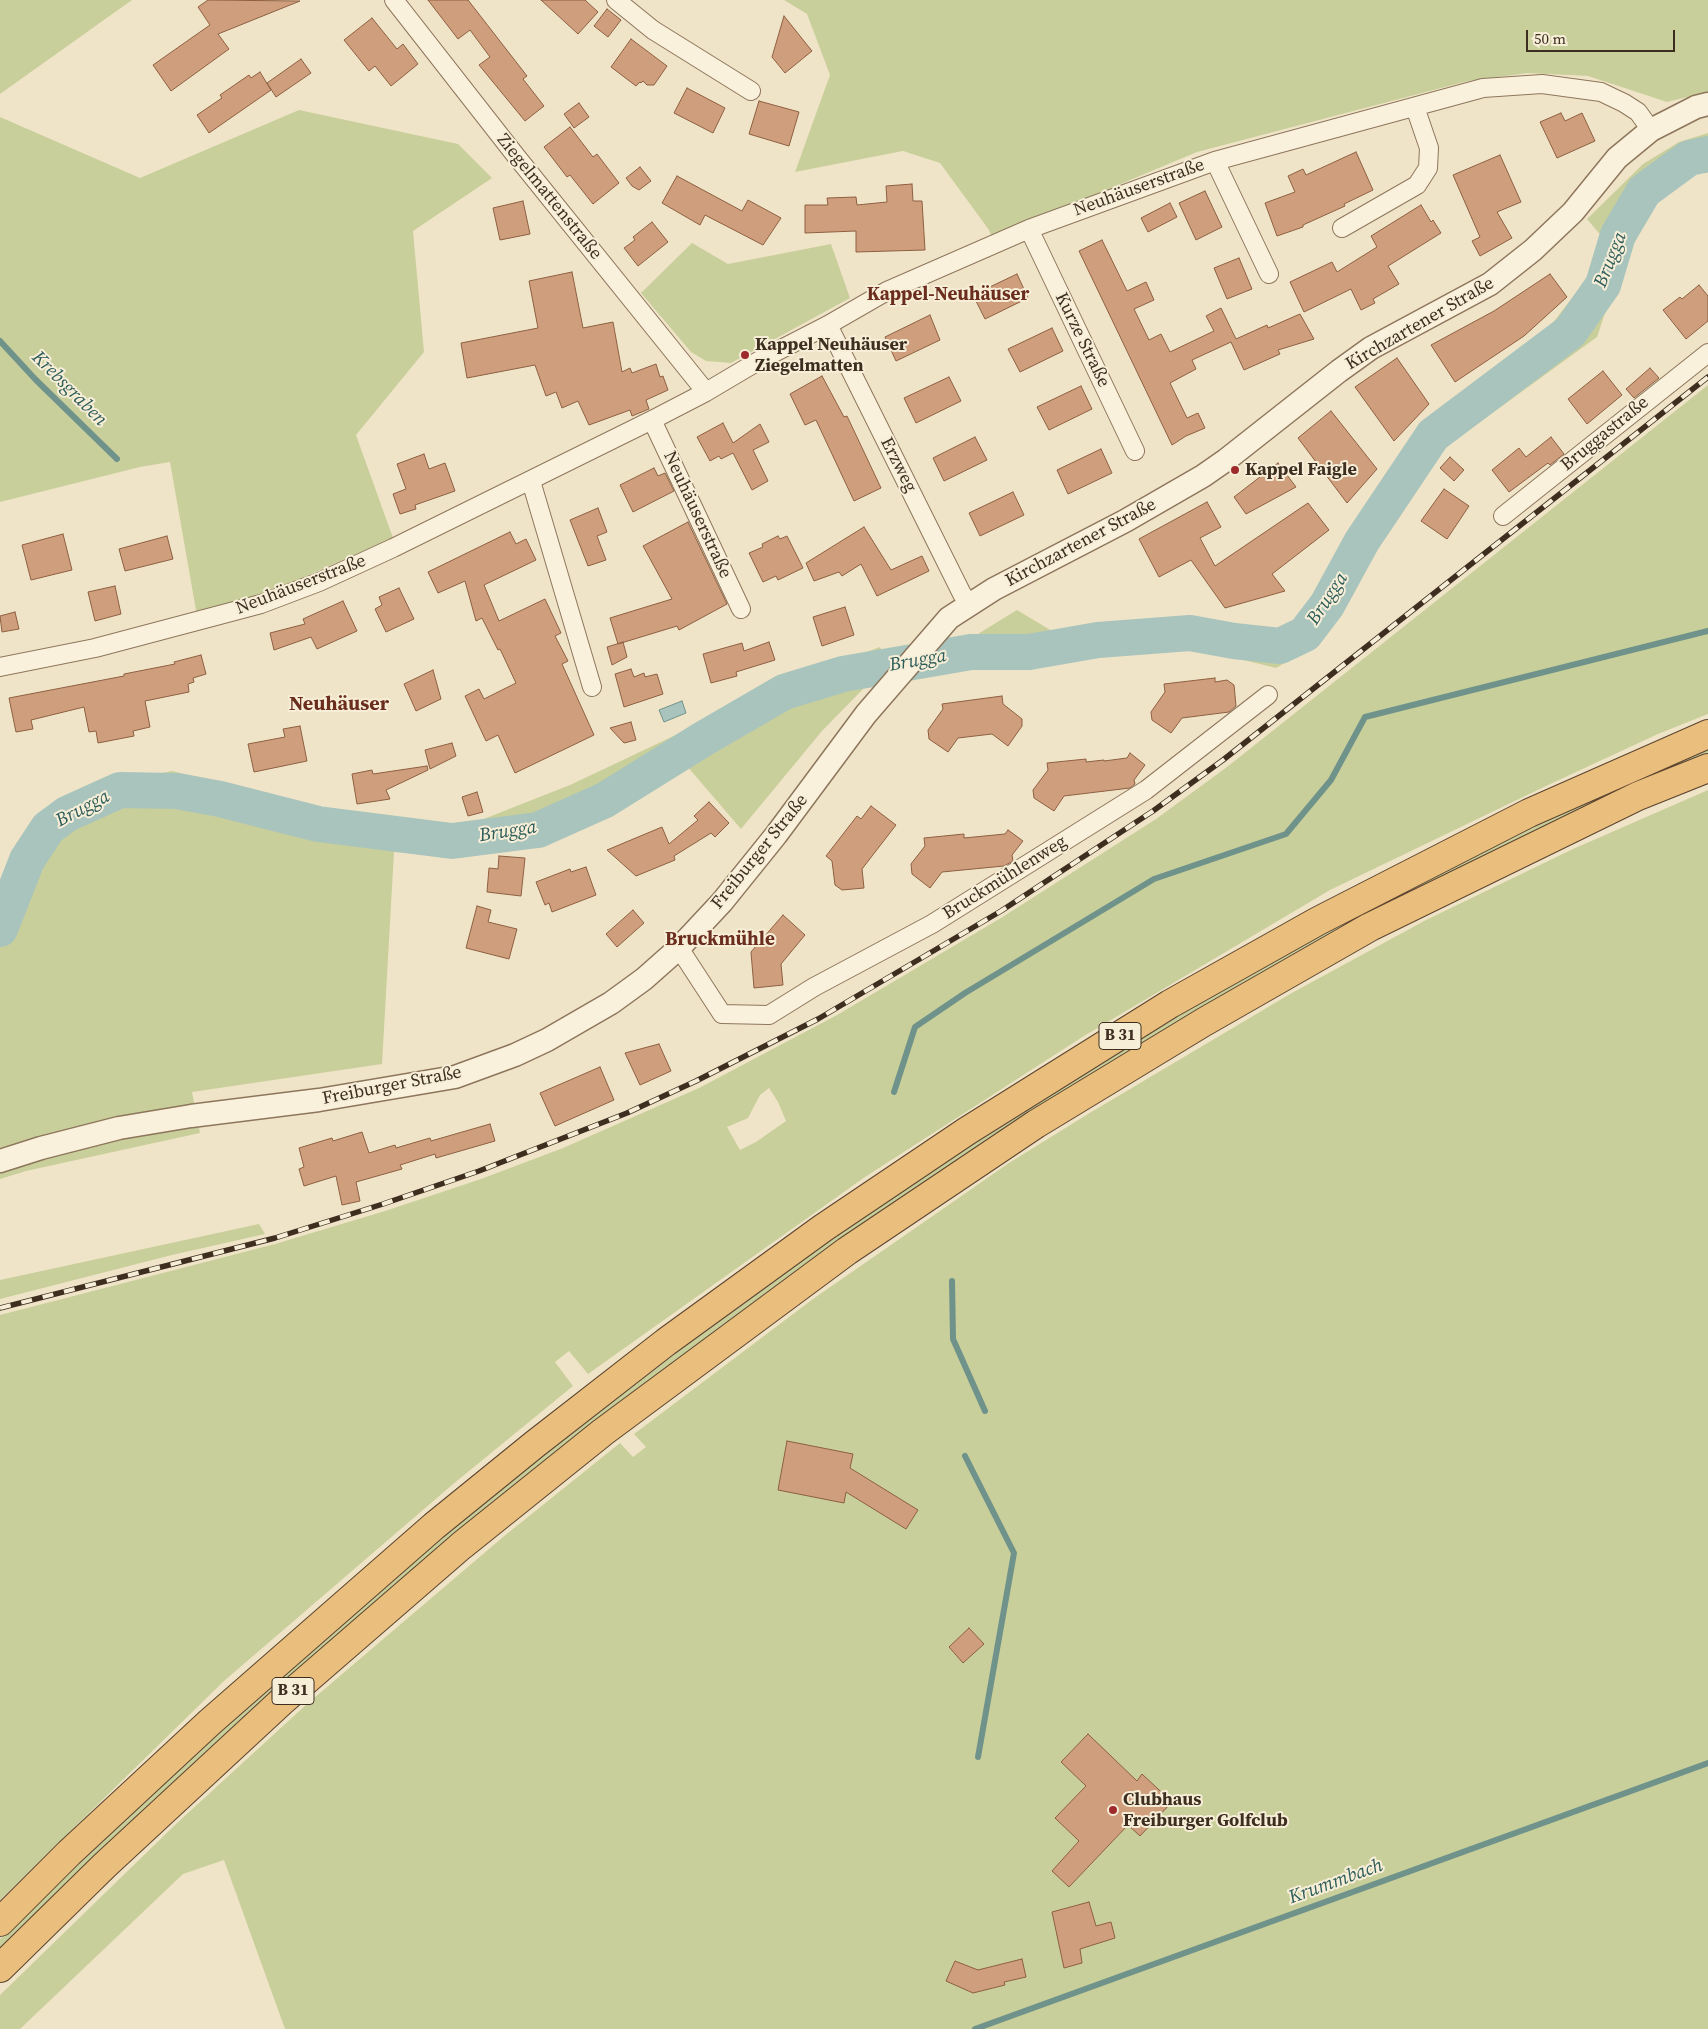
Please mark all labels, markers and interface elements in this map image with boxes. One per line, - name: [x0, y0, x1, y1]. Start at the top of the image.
- scale bar: [1528, 20, 1677, 52]
- text: 50 m: [1534, 28, 1566, 49]
- street label: Ziegelmattenstraße: [492, 130, 606, 264]
- street label: Neuhäuserstraße: [1071, 154, 1207, 222]
- water label: Brugga: [1590, 229, 1632, 291]
- street label: Kirchzartener Straße: [1342, 273, 1498, 375]
- district label: Kappel-Neuhäuser: [867, 284, 1029, 306]
- street label: Kurze Straße: [1050, 289, 1114, 391]
- place label: Kappel Neuhäuser Ziegelmatten: [755, 334, 907, 376]
- water label: Krebsgraben: [27, 347, 111, 431]
- marker: Kappel Neuhäuser Ziegelmatten: [739, 349, 751, 361]
- street label: Bruggastraße: [1557, 392, 1653, 476]
- street label: Erzweg: [875, 434, 921, 496]
- street label: Neuhäuserstraße: [658, 448, 736, 582]
- place label: Kappel Faigle: [1245, 459, 1357, 481]
- marker: Kappel Faigle: [1229, 464, 1241, 476]
- street label: Kirchzartener Straße: [1002, 494, 1160, 592]
- street label: Neuhäuserstraße: [233, 550, 369, 620]
- water label: Brugga: [1303, 569, 1353, 629]
- water label: Brugga: [888, 645, 948, 677]
- district label: Neuhäuser: [289, 693, 389, 717]
- water label: Brugga: [52, 785, 114, 833]
- street label: Freiburger Straße: [707, 790, 813, 914]
- water label: Brugga: [478, 816, 538, 848]
- street label: Bruckmühlenweg: [939, 831, 1071, 925]
- district label: Bruckmühle: [665, 929, 775, 951]
- road number: B 31: [1099, 1022, 1141, 1050]
- street label: Freiburger Straße: [320, 1062, 464, 1110]
- road number: B 31: [272, 1678, 314, 1704]
- place label: Clubhaus Freiburger Golfclub: [1123, 1789, 1288, 1832]
- marker: Clubhaus Freiburger Golfclub: [1107, 1804, 1119, 1816]
- water label: Krummbach: [1286, 1854, 1386, 1910]

